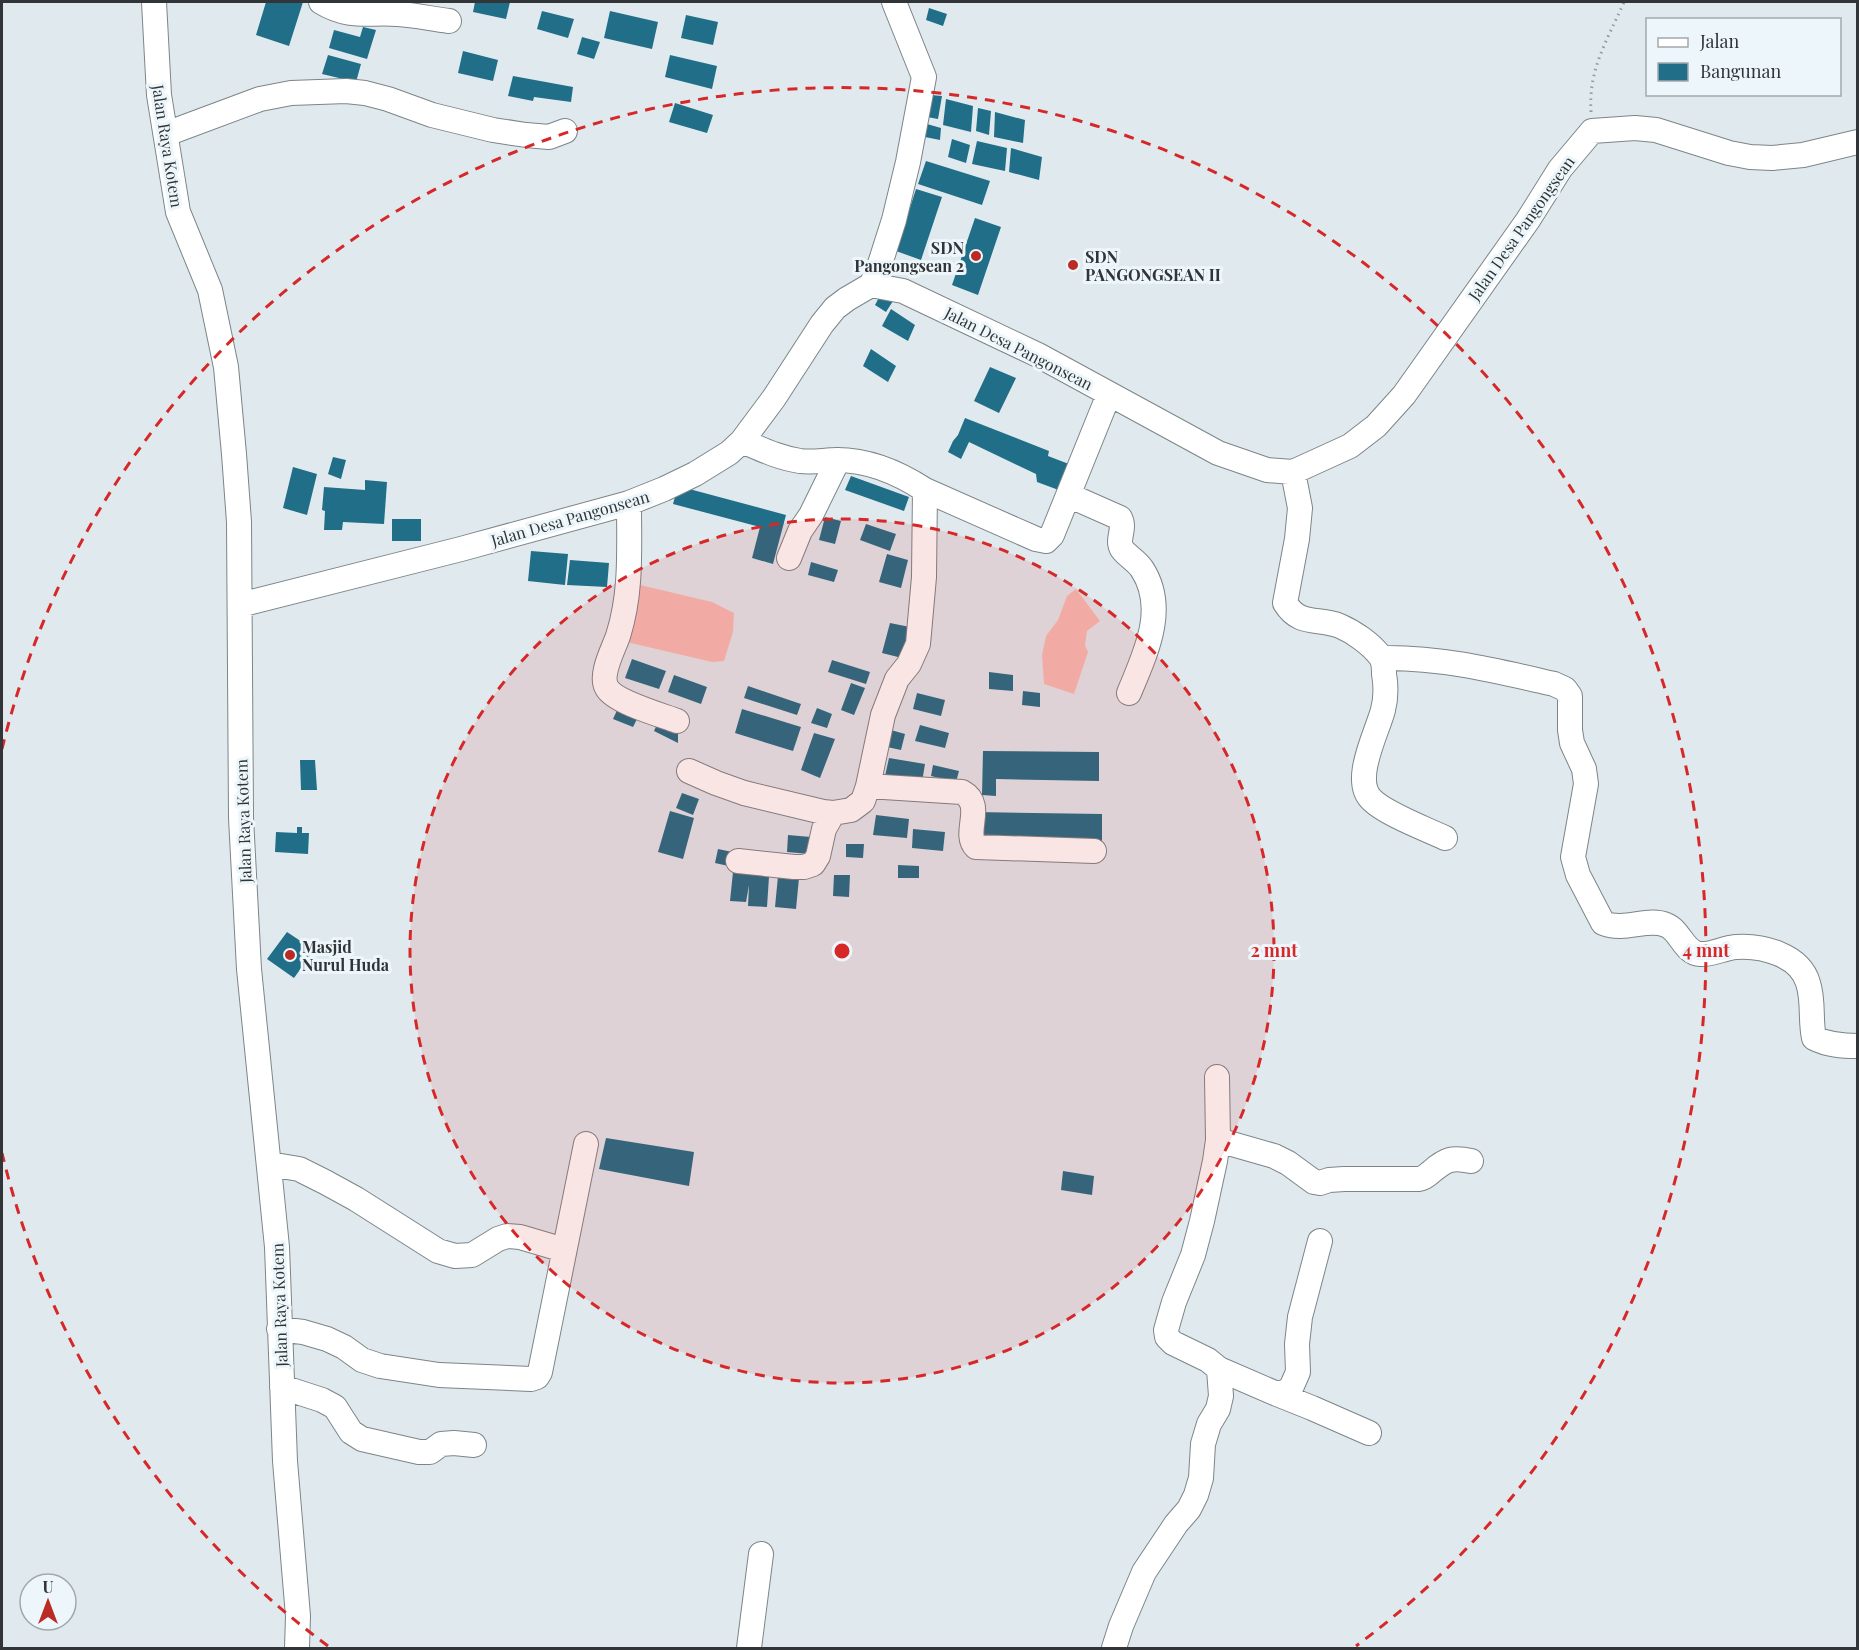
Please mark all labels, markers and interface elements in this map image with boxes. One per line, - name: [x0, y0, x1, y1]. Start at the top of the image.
- legend: [1646, 18, 1841, 96]
- text: Jalan: [1699, 29, 1740, 53]
- text: Bangunan: [1700, 59, 1781, 83]
- street label: Jalan Raya Kotem: [148, 82, 188, 209]
- street label: Jalan Desa Pangongsean: [1463, 151, 1579, 305]
- place label: SDN Pangongsean 2: [854, 237, 964, 276]
- place label: SDN PANGONGSEAN II: [1085, 246, 1221, 285]
- marker: SDN Pangongsean 2: [969, 249, 983, 263]
- marker: SDN PANGONGSEAN II: [1066, 258, 1080, 272]
- street label: Jalan Desa Pangonsean: [941, 301, 1097, 395]
- street label: Jalan Desa Pangonsean: [488, 485, 652, 551]
- street label: Jalan Raya Kotem: [230, 759, 256, 884]
- place label: Masjid Nurul Huda: [302, 936, 390, 975]
- text: 2 mnt: [1250, 938, 1298, 962]
- text: 4 mnt: [1682, 938, 1730, 962]
- centre of rings: [832, 941, 852, 961]
- marker: Masjid Nurul Huda: [283, 948, 297, 962]
- street label: Jalan Raya Kotem: [266, 1243, 292, 1368]
- north arrow: [18, 1572, 78, 1632]
- text: U: [42, 1576, 54, 1597]

